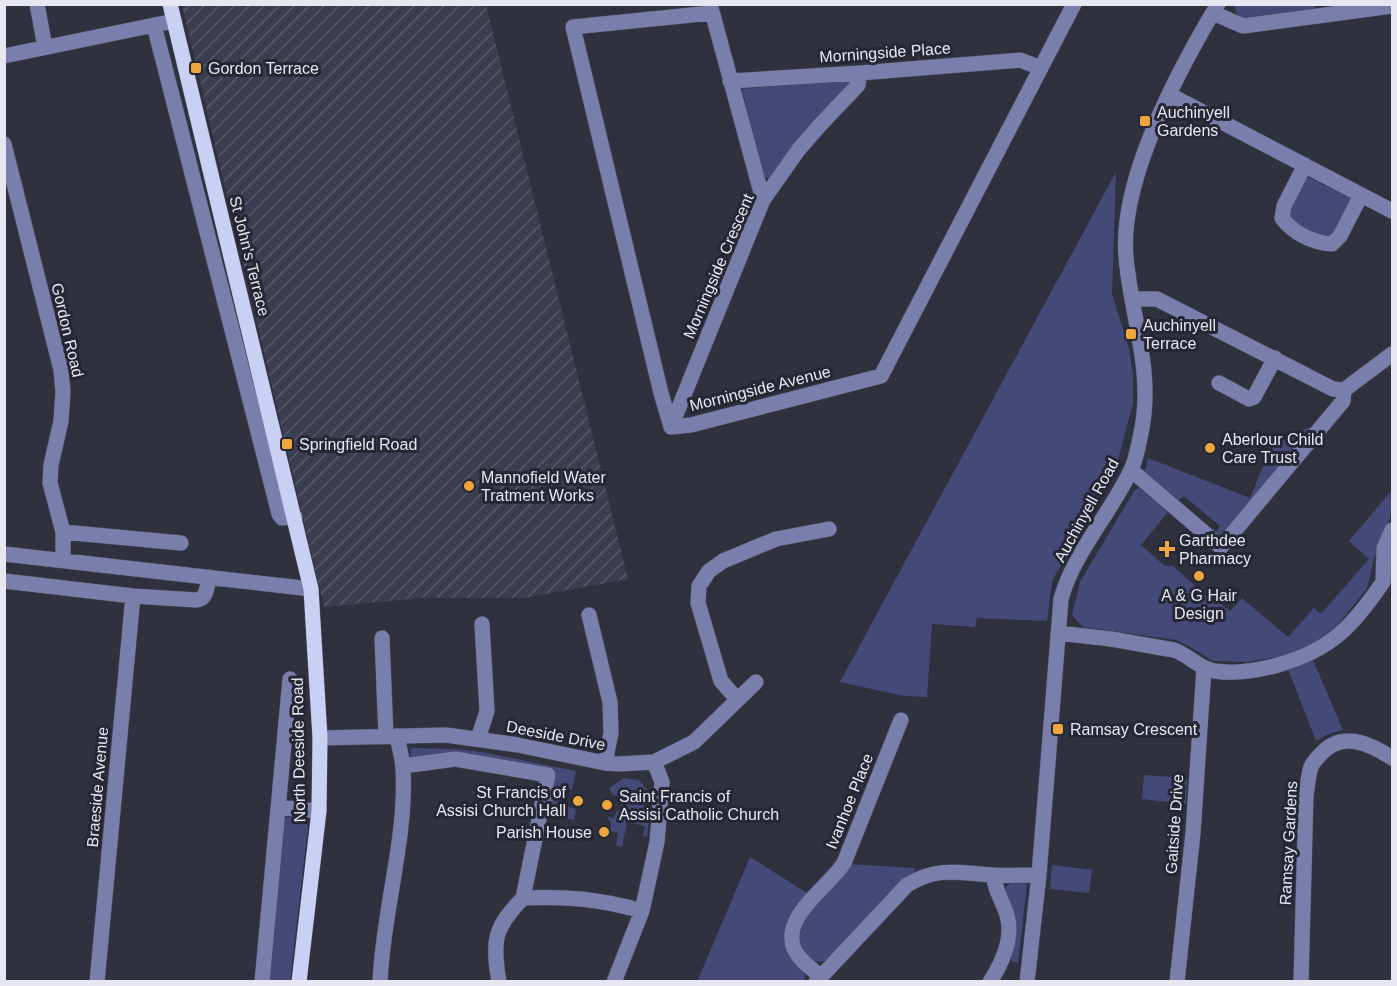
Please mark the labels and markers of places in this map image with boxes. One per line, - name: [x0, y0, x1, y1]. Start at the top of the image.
- place label: Gordon Terrace: [208, 60, 319, 77]
- marker: Gordon Terrace: [189, 61, 203, 75]
- place label: Auchinyell Gardens: [1157, 104, 1230, 139]
- marker: Auchinyell Gardens: [1138, 114, 1152, 128]
- place label: Auchinyell Terrace: [1143, 317, 1216, 352]
- marker: Auchinyell Terrace: [1124, 327, 1138, 341]
- place label: Aberlour Child Care Trust: [1222, 431, 1323, 466]
- place label: Springfield Road: [299, 436, 417, 453]
- marker: Springfield Road: [280, 437, 294, 451]
- marker: Aberlour Child Care Trust: [1203, 441, 1217, 455]
- place label: Mannofield Water Tratment Works: [481, 469, 606, 504]
- marker: Mannofield Water Tratment Works: [462, 479, 476, 493]
- place label: Garthdee Pharmacy: [1179, 532, 1251, 567]
- marker: Garthdee Pharmacy: [1160, 542, 1174, 556]
- marker: A & G Hair Design: [1192, 569, 1206, 583]
- place label: A & G Hair Design: [1161, 587, 1237, 622]
- place label: Ramsay Crescent: [1070, 721, 1198, 738]
- marker: Ramsay Crescent: [1051, 722, 1065, 736]
- place label: St Francis of Assisi Church Hall: [436, 784, 567, 819]
- place label: Saint Francis of Assisi Catholic Church: [619, 788, 779, 823]
- marker: St Francis of Assisi Church Hall: [571, 794, 585, 808]
- marker: Saint Francis of Assisi Catholic Church: [600, 798, 614, 812]
- place label: Parish House: [496, 824, 592, 841]
- marker: Parish House: [597, 825, 611, 839]

